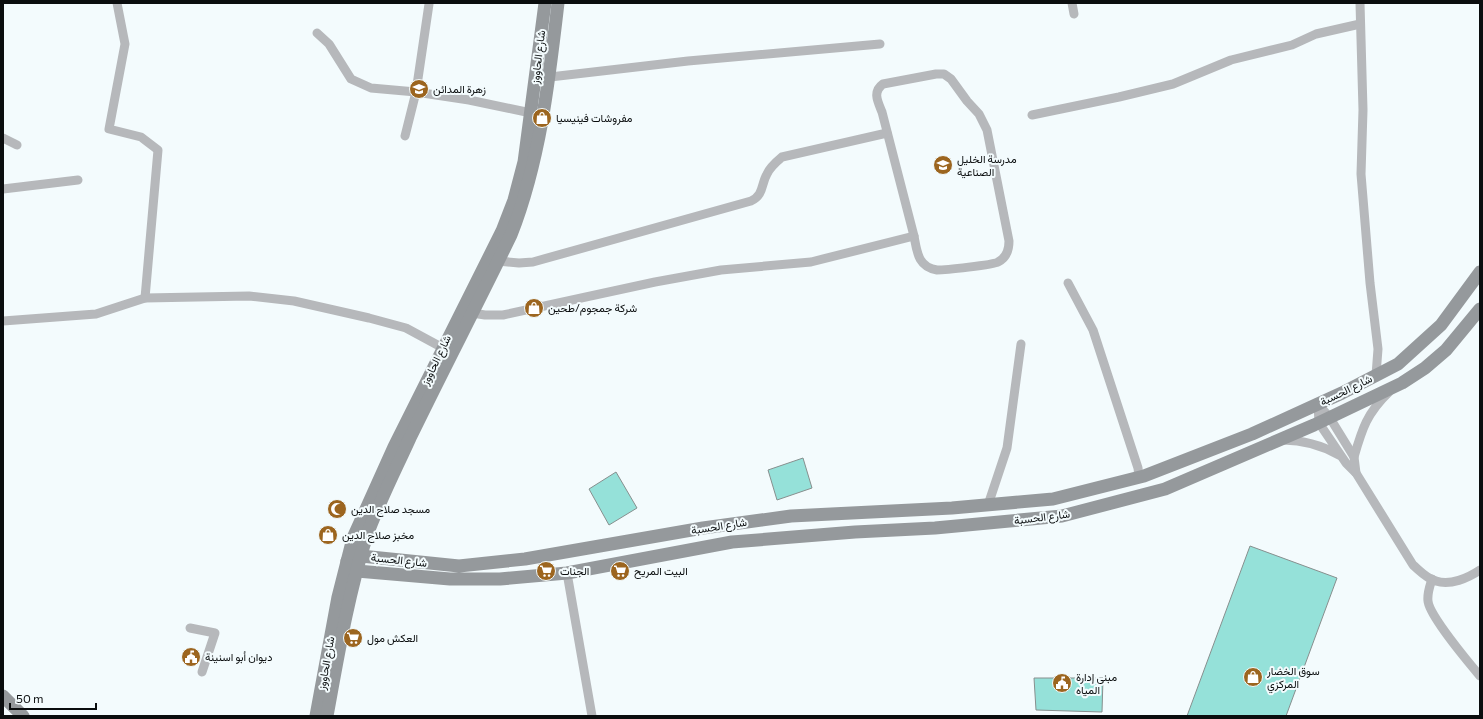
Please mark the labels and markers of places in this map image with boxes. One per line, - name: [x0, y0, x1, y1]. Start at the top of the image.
- school or university icon: زهرة المدائن: [408, 78, 430, 100]
- place label: زهرة المدائن: [433, 82, 486, 96]
- shop icon: مفروشات فينيسيا: [531, 107, 553, 129]
- place label: مفروشات فينيسيا: [556, 111, 633, 125]
- place label: مدرسة الخليل الصناعية: [957, 152, 1017, 179]
- school or university icon: مدرسة الخليل الصناعية: [932, 154, 954, 176]
- shop icon: شركة جمجوم/طحين: [523, 297, 545, 319]
- place label: شركة جمجوم/طحين: [548, 301, 637, 316]
- mosque icon: مسجد صلاح الدين: [326, 498, 348, 520]
- place label: مسجد صلاح الدين: [351, 502, 430, 517]
- shop icon: مخبز صلاح الدين: [317, 524, 339, 546]
- place label: مخبز صلاح الدين: [342, 528, 414, 543]
- supermarket icon: الجنات: [535, 560, 557, 582]
- supermarket icon: البيت المريح: [609, 560, 631, 582]
- place label: الجنات: [560, 564, 589, 578]
- place label: البيت المريح: [634, 564, 688, 579]
- supermarket icon: العكش مول: [342, 627, 364, 649]
- place label: العكش مول: [367, 631, 418, 645]
- public building icon: ديوان أبو اسنينة: [180, 646, 202, 668]
- place label: ديوان أبو اسنينة: [205, 650, 272, 664]
- place label: سوق الخضار المركزي: [1266, 664, 1320, 694]
- shop icon: سوق الخضار المركزي: [1242, 666, 1264, 688]
- place label: مبنى إدارة المياه: [1076, 670, 1117, 697]
- public building icon: مبنى إدارة المياه: [1051, 672, 1073, 694]

